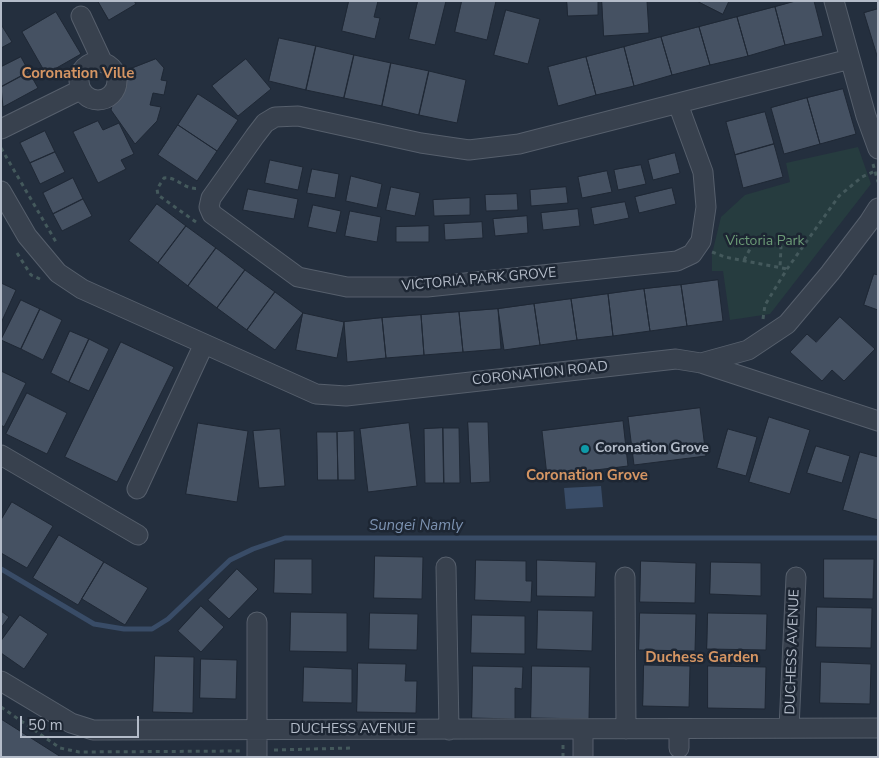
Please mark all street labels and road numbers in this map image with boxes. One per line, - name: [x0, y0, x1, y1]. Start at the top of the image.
- street label: VICTORIA PARK GROVE: [401, 265, 557, 295]
- street label: CORONATION ROAD: [471, 359, 609, 389]
- street label: DUCHESS AVENUE: [782, 589, 804, 715]
- street label: DUCHESS AVENUE: [290, 722, 416, 738]

